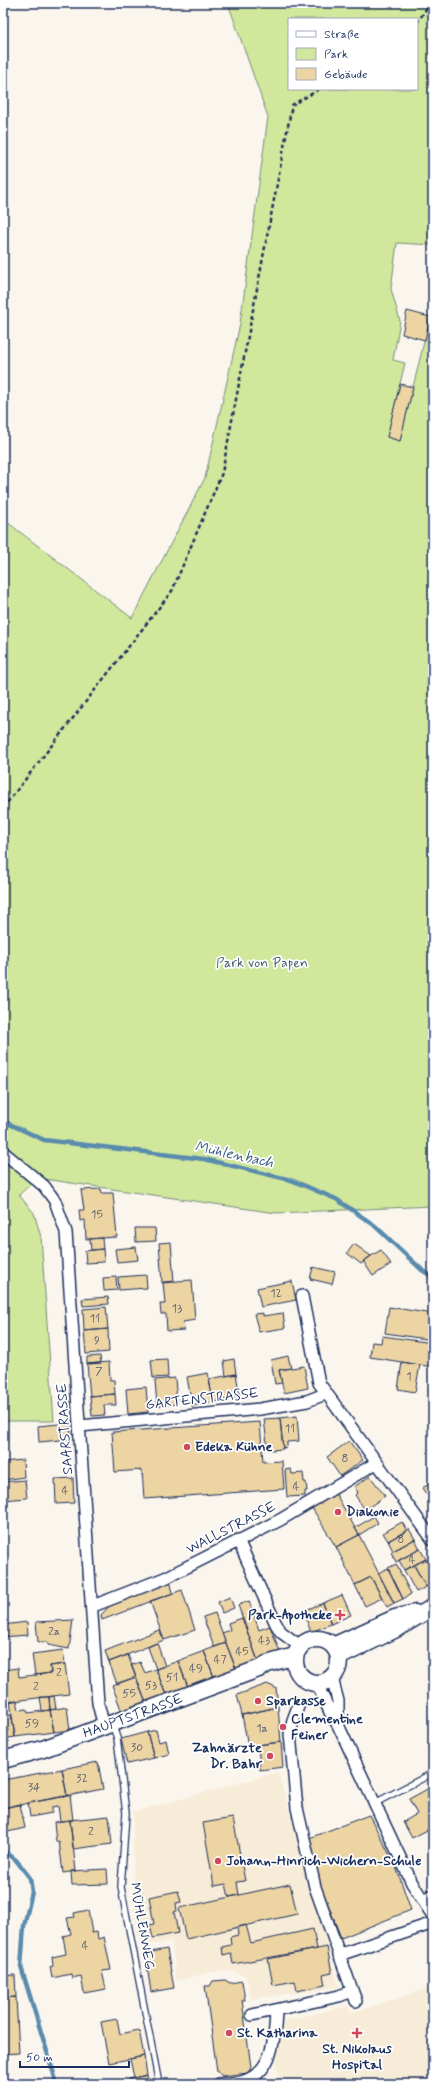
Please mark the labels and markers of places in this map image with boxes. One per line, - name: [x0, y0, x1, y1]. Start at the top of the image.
- place label: Edeka Kühne: [195, 1438, 273, 1456]
- marker: Edeka Kühne: [182, 1442, 192, 1452]
- place label: Diakonie: [346, 1503, 399, 1521]
- marker: Diakonie: [333, 1507, 343, 1517]
- place label: Park-Apotheke: [248, 1606, 332, 1626]
- marker: Park-Apotheke: [335, 1610, 345, 1620]
- place label: Sparkasse: [266, 1692, 326, 1710]
- marker: Sparkasse: [253, 1696, 263, 1706]
- place label: Clementine Feiner: [291, 1710, 363, 1744]
- marker: Clementine Feiner: [278, 1722, 288, 1732]
- place label: Zahnärzte Dr. Bahr: [192, 1739, 262, 1773]
- marker: Zahnärzte Dr. Bahr: [265, 1751, 275, 1761]
- place label: Johann-Hinrich-Wichern-Schule: [226, 1852, 422, 1870]
- marker: Johann-Hinrich-Wichern-Schule: [213, 1856, 223, 1866]
- place label: St. Katharina: [237, 2024, 318, 2042]
- marker: St. Nikolaus Hospital: [351, 2027, 363, 2039]
- marker: St. Katharina: [224, 2028, 234, 2038]
- place label: St. Nikolaus Hospital: [322, 2040, 393, 2074]

